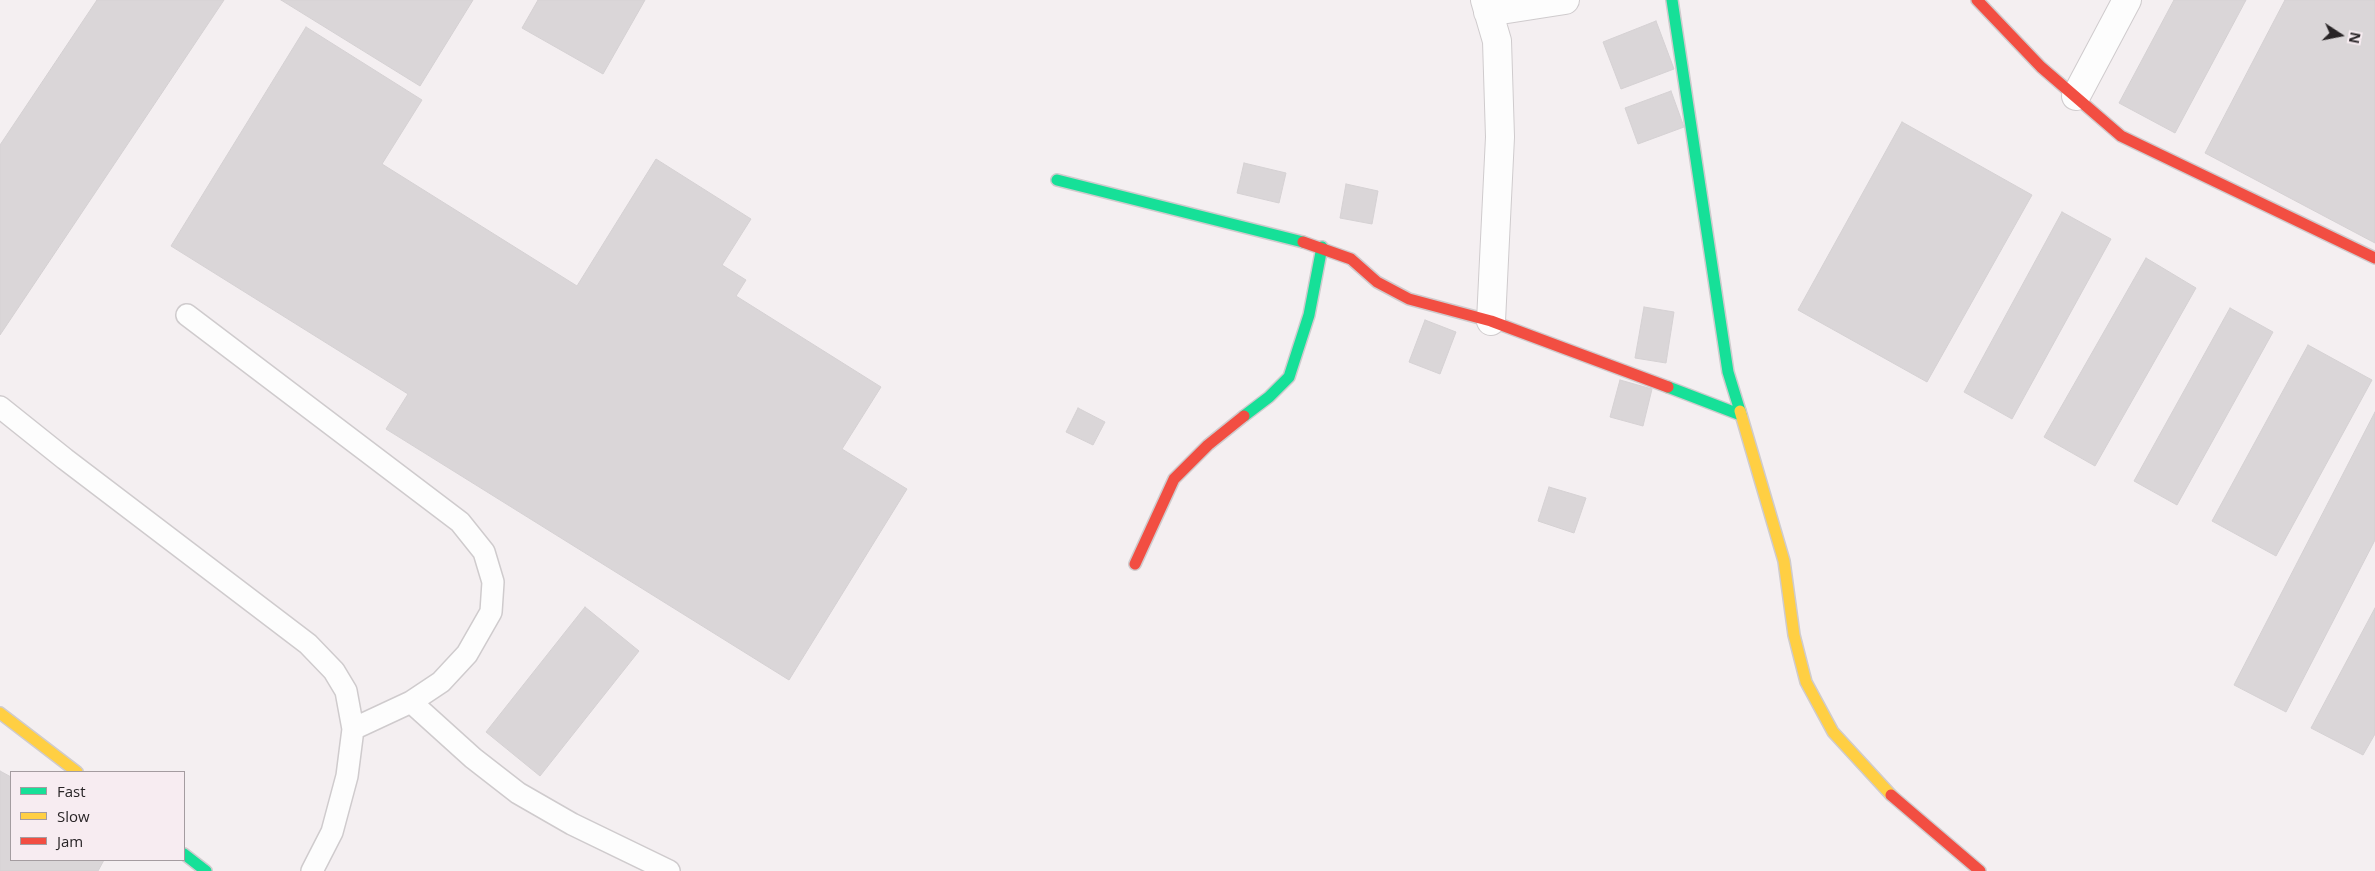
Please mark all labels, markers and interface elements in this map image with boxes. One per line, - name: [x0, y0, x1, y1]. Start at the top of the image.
- north arrow: [2315, 10, 2365, 60]
- text: N: [2345, 31, 2366, 45]
- legend: [10, 771, 185, 861]
- text: Fast: [57, 781, 86, 801]
- text: Slow: [57, 806, 90, 826]
- text: Jam: [57, 831, 83, 851]

